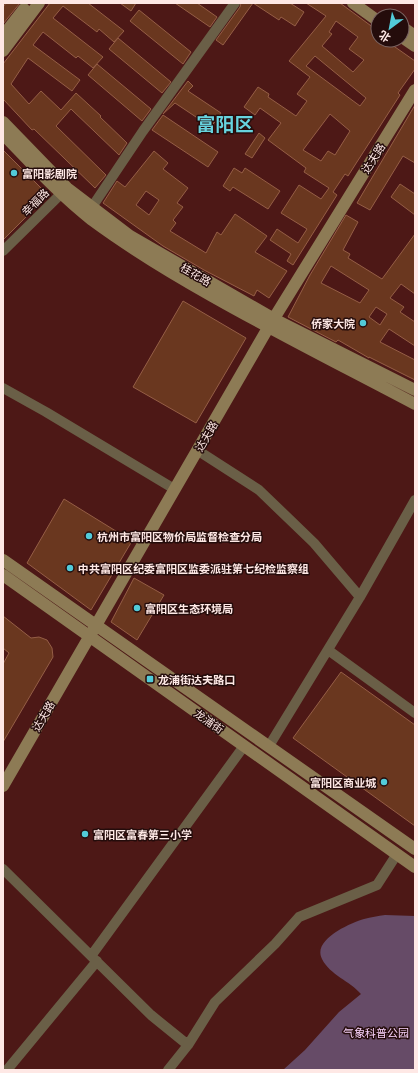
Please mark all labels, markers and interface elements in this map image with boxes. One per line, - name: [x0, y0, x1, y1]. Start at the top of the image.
- north arrow: [370, 8, 410, 48]
- text: 北: [376, 28, 393, 46]
- district label: 富阳区: [196, 111, 254, 137]
- street label: 达夫路: [358, 140, 388, 176]
- place label: 富阳影剧院: [22, 166, 77, 181]
- marker: 富阳影剧院: [9, 168, 19, 178]
- street label: 幸福路: [18, 185, 52, 219]
- street label: 桂花路: [178, 259, 214, 289]
- place label: 侨家大院: [311, 316, 355, 331]
- marker: 侨家大院: [358, 318, 368, 328]
- street label: 达夫路: [191, 418, 221, 454]
- place label: 杭州市富阳区物价局监督检查分局: [97, 529, 262, 544]
- marker: 杭州市富阳区物价局监督检查分局: [84, 531, 94, 541]
- place label: 中共富阳区纪委富阳区监委派驻第七纪检监察组: [78, 561, 309, 576]
- marker: 中共富阳区纪委富阳区监委派驻第七纪检监察组: [65, 563, 75, 573]
- place label: 富阳区生态环境局: [145, 601, 233, 616]
- marker: 富阳区生态环境局: [132, 603, 142, 613]
- place label: 龙浦街达夫路口: [158, 672, 235, 687]
- marker: 龙浦街达夫路口: [145, 674, 155, 684]
- street label: 达夫路: [28, 698, 58, 734]
- street label: 龙浦街: [191, 705, 227, 737]
- place label: 富阳区商业城: [310, 775, 377, 790]
- marker: 富阳区商业城: [379, 777, 389, 787]
- place label: 富阳区富春第三小学: [93, 827, 192, 842]
- marker: 富阳区富春第三小学: [80, 829, 90, 839]
- park label: 气象科普公园: [343, 1025, 409, 1040]

